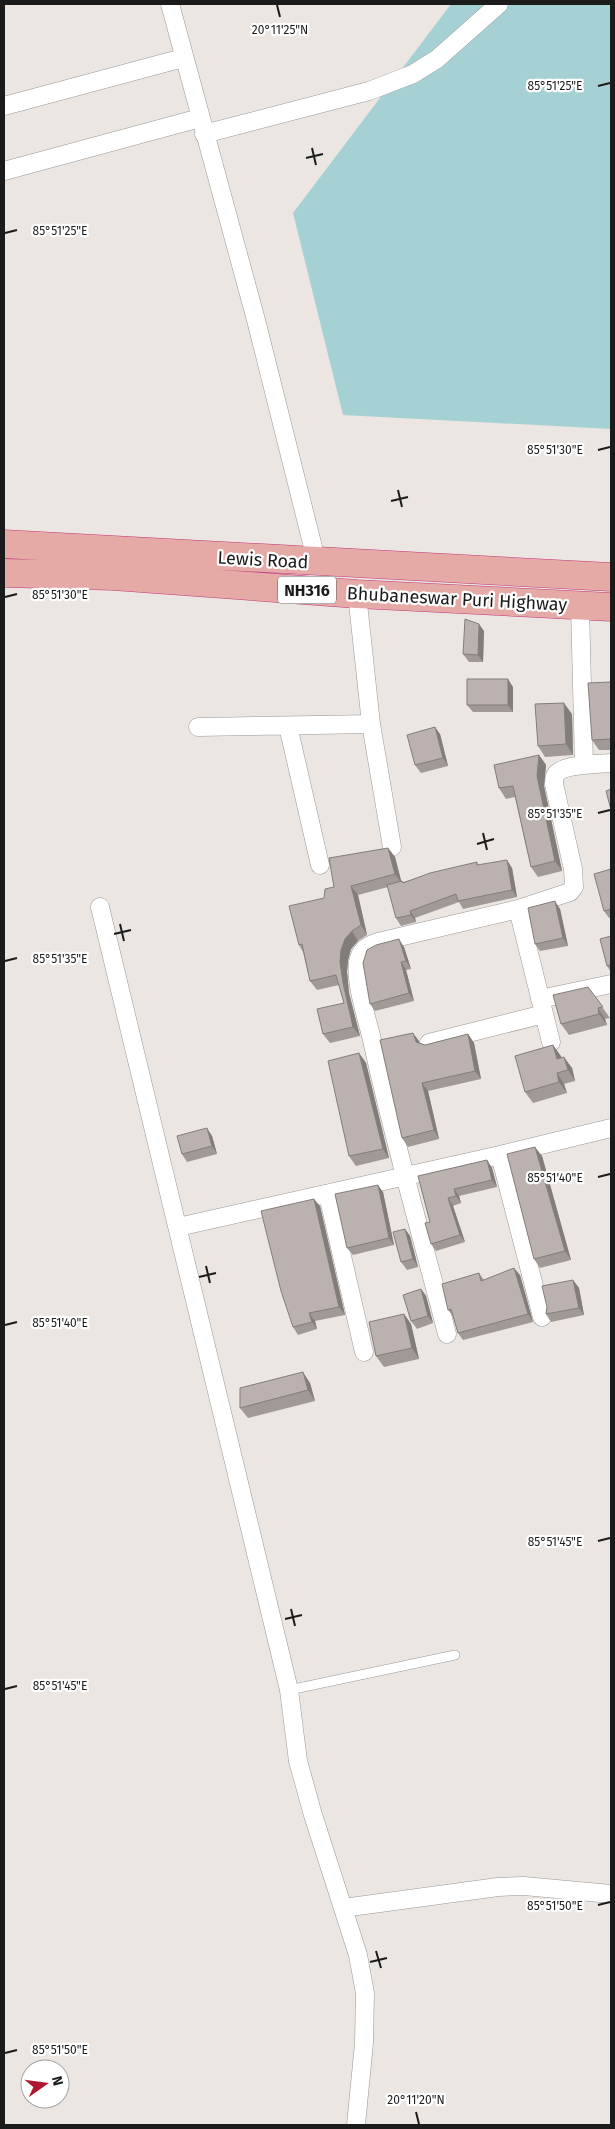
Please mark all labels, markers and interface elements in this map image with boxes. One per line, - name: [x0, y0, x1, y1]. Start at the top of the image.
- text: 20°11'25"N: [252, 23, 308, 37]
- text: 85°51'25"E: [528, 79, 582, 93]
- text: 85°51'25"E: [33, 224, 87, 238]
- text: 85°51'30"E: [527, 443, 583, 457]
- street label: Lewis Road: [217, 547, 309, 573]
- road number: NH316: [278, 576, 336, 604]
- street label: Bhubaneswar Puri Highway: [346, 582, 568, 616]
- text: 85°51'30"E: [32, 588, 88, 602]
- text: 85°51'35"E: [528, 807, 582, 821]
- text: 85°51'35"E: [33, 952, 87, 966]
- text: 85°51'40"E: [527, 1171, 583, 1185]
- text: 85°51'40"E: [32, 1316, 88, 1330]
- text: 85°51'45"E: [528, 1535, 582, 1549]
- text: 85°51'45"E: [33, 1679, 87, 1693]
- text: 85°51'50"E: [527, 1899, 583, 1913]
- text: 85°51'50"E: [32, 2043, 88, 2057]
- north arrow: [20, 2059, 70, 2109]
- text: N: [48, 2074, 67, 2088]
- text: 20°11'20"N: [387, 2093, 445, 2107]

